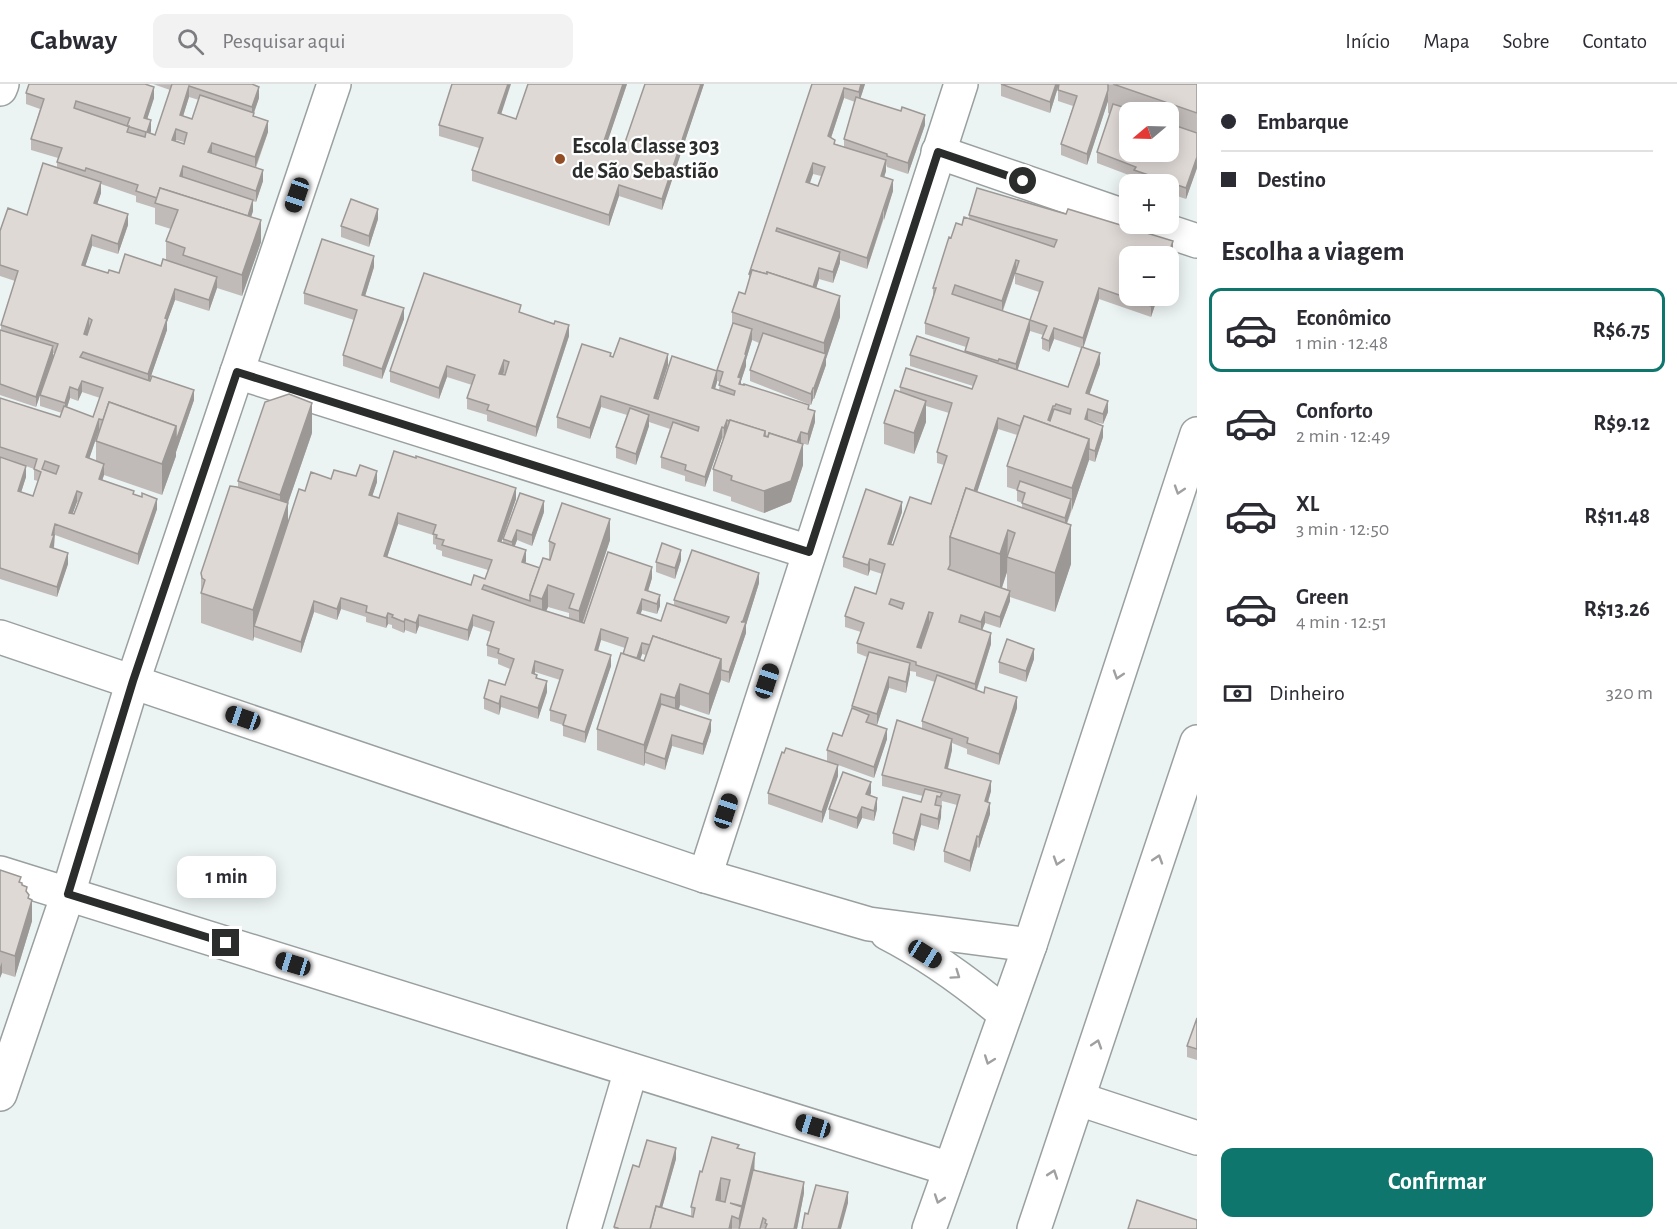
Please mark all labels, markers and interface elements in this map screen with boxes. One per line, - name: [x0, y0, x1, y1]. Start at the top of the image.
- search box: [153, 14, 573, 68]
- icon: search: [174, 25, 207, 58]
- text: Cabway: [30, 27, 117, 55]
- text: Pesquisar aqui: [222, 30, 346, 52]
- text: Início: [1345, 31, 1390, 52]
- text: Mapa: [1423, 31, 1470, 52]
- text: Sobre: [1503, 31, 1549, 52]
- text: Contato: [1582, 31, 1647, 52]
- north arrow: [1119, 102, 1179, 162]
- map controls: [1119, 102, 1179, 306]
- text: Embarque: [1257, 111, 1349, 133]
- place label: Escola Classe 303 de São Sebastião: [572, 135, 720, 182]
- marker: Escola Classe 303 de São Sebastião: [553, 152, 567, 166]
- route start: [1009, 167, 1036, 194]
- text: Destino: [1257, 169, 1326, 191]
- button: +: [1119, 174, 1179, 234]
- car: [283, 175, 311, 215]
- text: Escolha a viagem: [1221, 238, 1404, 265]
- button: −: [1119, 246, 1179, 306]
- icon: car: [1224, 303, 1278, 357]
- text: Econômico: [1296, 307, 1391, 329]
- text: R$6.75: [1592, 319, 1650, 341]
- text: 1 min · 12:48: [1296, 333, 1388, 353]
- icon: car: [1224, 396, 1278, 450]
- text: Conforto: [1296, 400, 1373, 422]
- text: R$9.12: [1593, 412, 1650, 434]
- text: 2 min · 12:49: [1296, 426, 1390, 446]
- one-way arrow: [1174, 484, 1186, 495]
- icon: car: [1224, 489, 1278, 543]
- text: XL: [1296, 493, 1319, 515]
- text: R$11.48: [1584, 505, 1650, 527]
- text: 3 min · 12:50: [1296, 519, 1389, 539]
- icon: car: [1224, 582, 1278, 636]
- text: Green: [1296, 586, 1349, 608]
- text: R$13.26: [1584, 598, 1650, 620]
- text: 4 min · 12:51: [1296, 612, 1387, 632]
- car: [753, 661, 781, 701]
- one-way arrow: [1113, 669, 1125, 680]
- icon: cash: [1221, 677, 1254, 710]
- text: Dinheiro: [1269, 682, 1345, 704]
- text: 320 m: [1606, 683, 1653, 703]
- car: [223, 704, 263, 732]
- car: [712, 791, 740, 831]
- one-way arrow: [1151, 854, 1164, 865]
- one-way arrow: [1052, 855, 1065, 866]
- callout: 1 min: [176, 856, 276, 898]
- text: 1 min: [205, 867, 248, 887]
- route end: [212, 929, 239, 956]
- car: [905, 937, 945, 971]
- car: [273, 950, 313, 978]
- one-way arrow: [950, 968, 961, 979]
- one-way arrow: [1090, 1039, 1103, 1050]
- one-way arrow: [983, 1054, 996, 1064]
- car: [793, 1112, 833, 1140]
- button: Confirmar: [1221, 1148, 1653, 1217]
- one-way arrow: [1046, 1169, 1059, 1180]
- one-way arrow: [934, 1193, 947, 1204]

